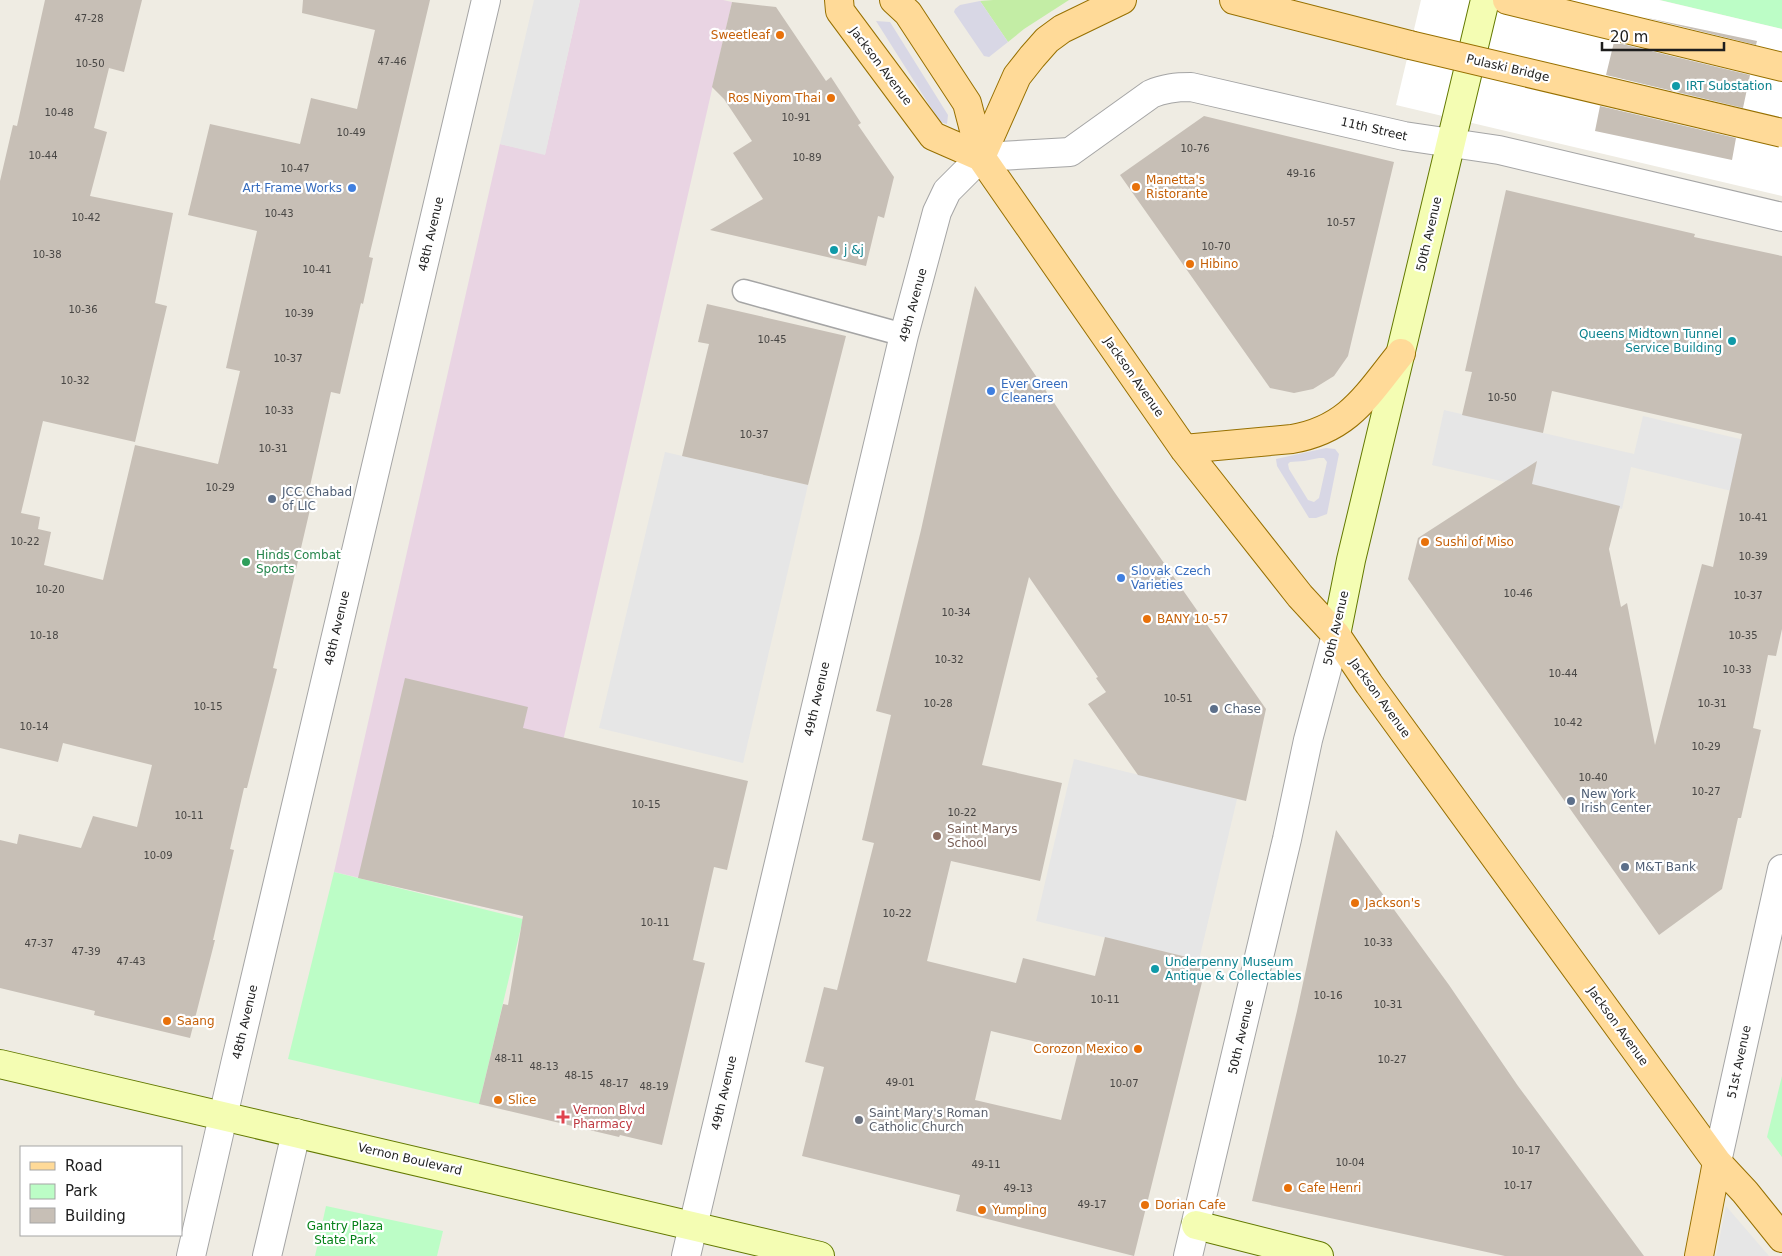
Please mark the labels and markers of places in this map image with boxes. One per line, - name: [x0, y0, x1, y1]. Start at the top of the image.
- place label: Sweetleaf: [711, 28, 771, 42]
- marker: Sweetleaf: [774, 29, 786, 41]
- place label: IRT Substation: [1686, 79, 1772, 93]
- marker: IRT Substation: [1670, 80, 1682, 92]
- place label: Ros Niyom Thai: [728, 91, 821, 105]
- marker: Ros Niyom Thai: [825, 92, 837, 104]
- place label: Manetta's Ristorante: [1146, 173, 1208, 201]
- place label: Art Frame Works: [242, 181, 342, 195]
- marker: Manetta's Ristorante: [1130, 181, 1142, 193]
- marker: Art Frame Works: [346, 182, 358, 194]
- place label: j &j: [843, 243, 864, 257]
- marker: j &j: [828, 244, 840, 256]
- place label: Hibino: [1200, 257, 1238, 271]
- marker: Hibino: [1184, 258, 1196, 270]
- place label: Queens Midtown Tunnel Service Building: [1579, 327, 1722, 355]
- marker: Queens Midtown Tunnel Service Building: [1726, 335, 1738, 347]
- place label: Ever Green Cleaners: [1001, 377, 1068, 405]
- marker: Ever Green Cleaners: [985, 385, 997, 397]
- place label: JCC Chabad of LIC: [281, 485, 352, 513]
- marker: JCC Chabad of LIC: [266, 493, 278, 505]
- place label: Sushi of Miso: [1435, 535, 1514, 549]
- marker: Sushi of Miso: [1419, 536, 1431, 548]
- place label: Hinds Combat Sports: [256, 548, 341, 576]
- marker: Hinds Combat Sports: [240, 556, 252, 568]
- place label: Slovak Czech Varieties: [1131, 564, 1211, 592]
- marker: Slovak Czech Varieties: [1115, 572, 1127, 584]
- place label: BANY 10-57: [1157, 612, 1228, 626]
- marker: BANY 10-57: [1141, 613, 1153, 625]
- place label: Chase: [1224, 702, 1261, 716]
- marker: Chase: [1208, 703, 1220, 715]
- place label: New York Irish Center: [1581, 787, 1651, 815]
- marker: New York Irish Center: [1565, 795, 1577, 807]
- place label: Saint Marys School: [947, 822, 1017, 850]
- marker: Saint Marys School: [931, 830, 943, 842]
- place label: M&T Bank: [1635, 860, 1696, 874]
- marker: M&T Bank: [1619, 861, 1631, 873]
- place label: Jackson's: [1364, 896, 1420, 910]
- marker: Jackson's: [1349, 897, 1361, 909]
- place label: Underpenny Museum Antique & Collectables: [1165, 955, 1301, 983]
- marker: Underpenny Museum Antique & Collectables: [1149, 963, 1161, 975]
- place label: Saang: [177, 1014, 215, 1028]
- marker: Saang: [161, 1015, 173, 1027]
- place label: Corozon Mexico: [1033, 1042, 1128, 1056]
- marker: Corozon Mexico: [1132, 1043, 1144, 1055]
- place label: Slice: [508, 1093, 536, 1107]
- marker: Slice: [492, 1094, 504, 1106]
- place label: Vernon Blvd Pharmacy: [573, 1103, 645, 1131]
- place label: Saint Mary's Roman Catholic Church: [869, 1106, 988, 1134]
- marker: Vernon Blvd Pharmacy: [557, 1111, 569, 1123]
- marker: Saint Mary's Roman Catholic Church: [853, 1114, 865, 1126]
- place label: Cafe Henri: [1298, 1181, 1361, 1195]
- marker: Cafe Henri: [1282, 1182, 1294, 1194]
- place label: Dorian Cafe: [1155, 1198, 1226, 1212]
- marker: Dorian Cafe: [1139, 1199, 1151, 1211]
- place label: Yumpling: [991, 1203, 1047, 1217]
- marker: Yumpling: [976, 1204, 988, 1216]

